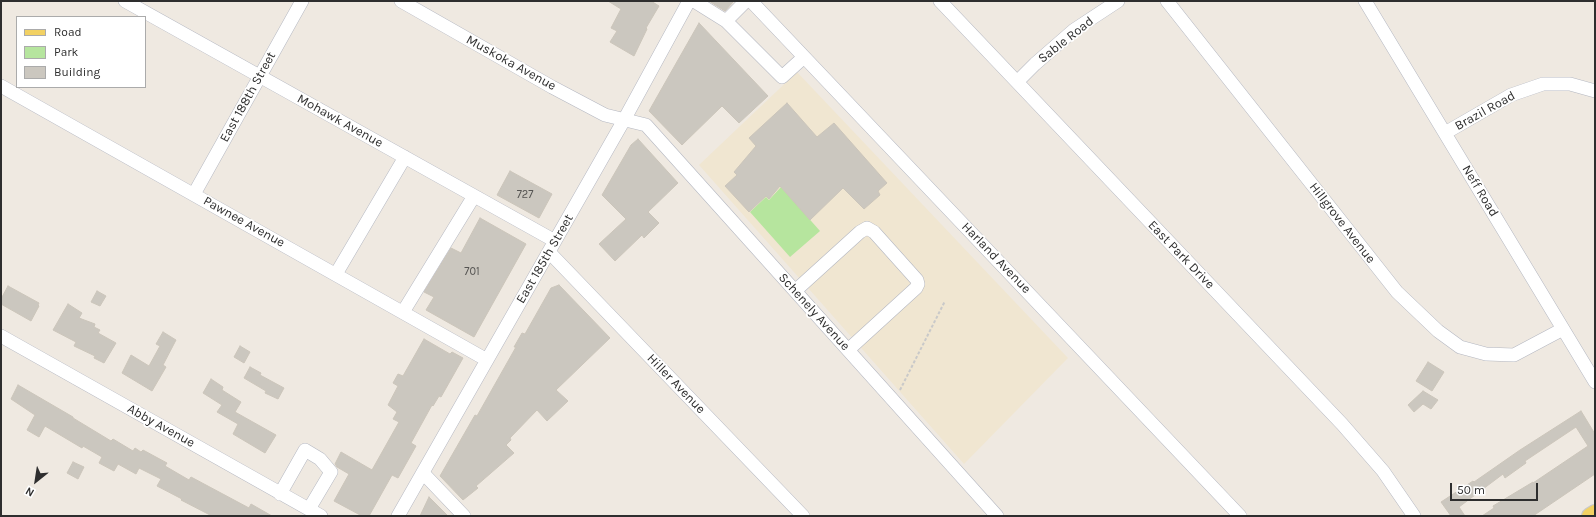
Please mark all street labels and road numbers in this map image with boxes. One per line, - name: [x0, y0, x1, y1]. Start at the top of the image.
- street label: Sable Road: [1035, 14, 1097, 66]
- street label: Muskoka Avenue: [463, 32, 559, 94]
- street label: East 188th Street: [217, 49, 279, 145]
- street label: Brazil Road: [1452, 88, 1518, 134]
- street label: Mohawk Avenue: [294, 91, 386, 151]
- street label: Neff Road: [1459, 162, 1501, 220]
- street label: Hillgrove Avenue: [1306, 180, 1378, 266]
- street label: Pawnee Avenue: [200, 193, 288, 251]
- street label: East 185th Street: [513, 212, 577, 306]
- street label: East Park Drive: [1144, 218, 1218, 292]
- street label: Harland Avenue: [958, 219, 1034, 297]
- street label: Schenely Avenue: [775, 270, 853, 354]
- street label: Hiller Avenue: [644, 351, 708, 417]
- street label: Abby Avenue: [125, 401, 197, 451]

